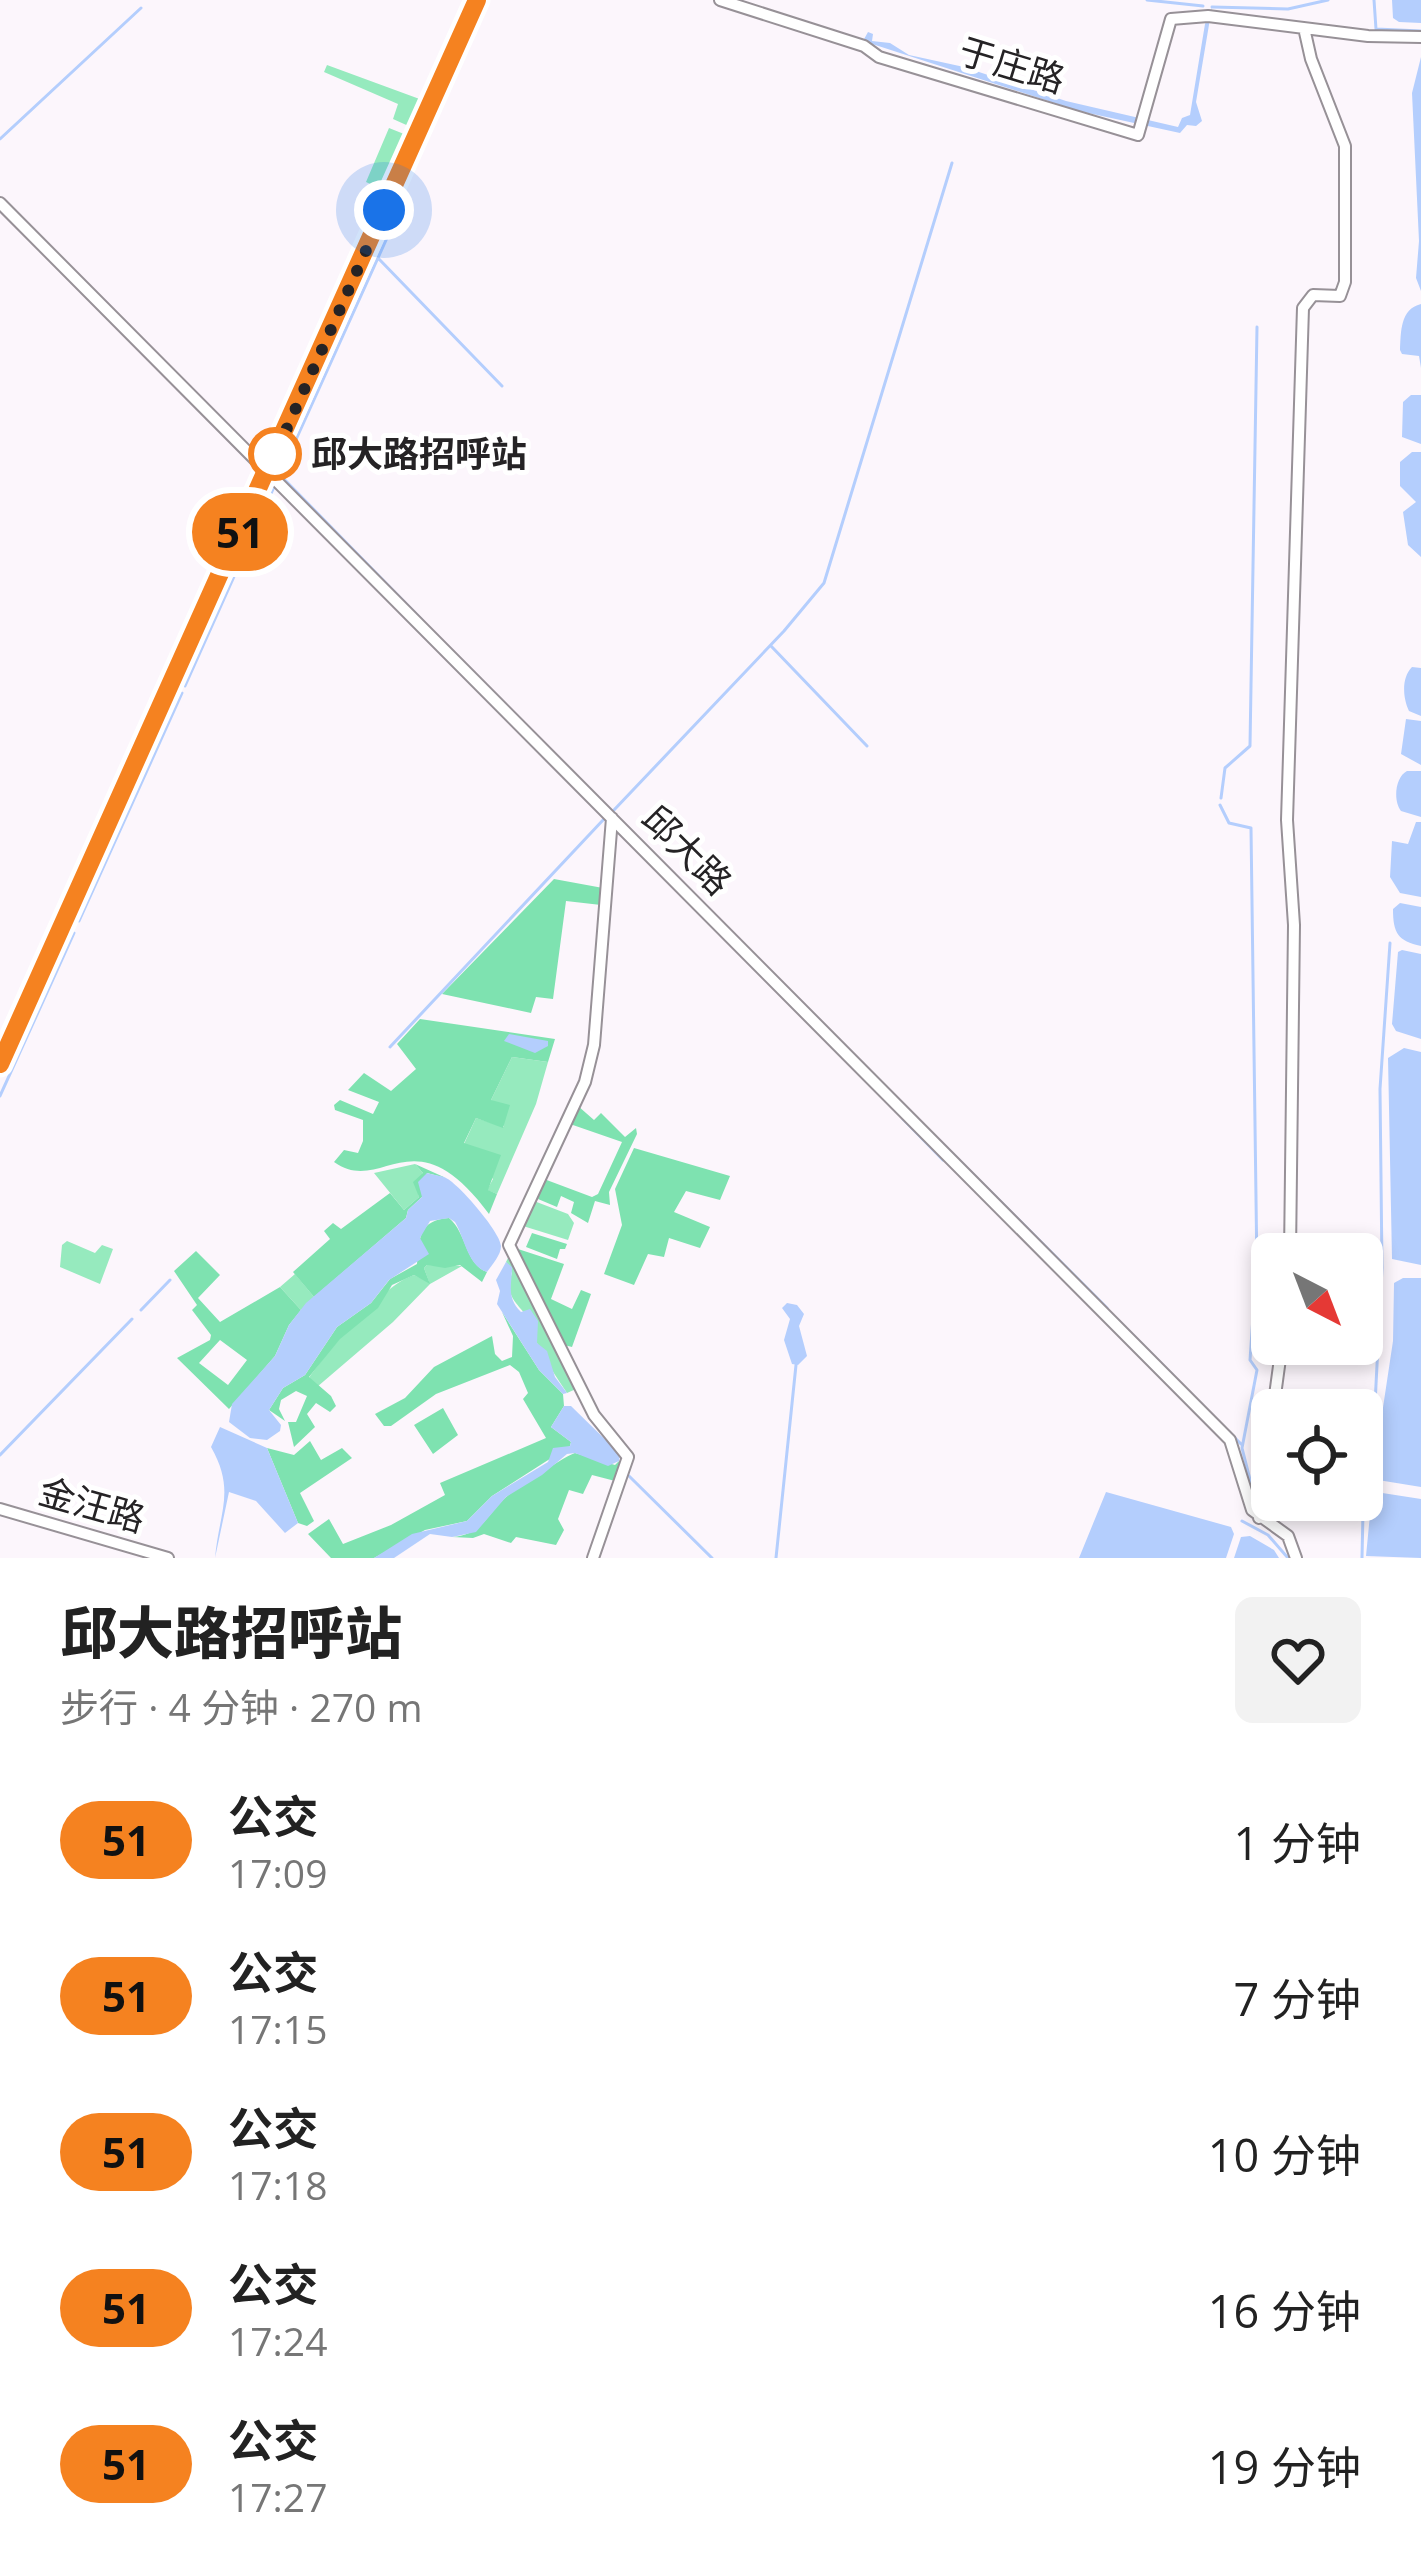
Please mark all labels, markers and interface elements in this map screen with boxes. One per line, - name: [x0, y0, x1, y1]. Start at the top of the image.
- street label: 于庄路: [953, 25, 1071, 104]
- your location: [354, 180, 414, 240]
- marker: 邱大路招呼站: [250, 429, 300, 479]
- place label: 邱大路招呼站: [311, 429, 527, 478]
- line badge: 51: [186, 493, 294, 571]
- text: 51: [216, 503, 264, 560]
- street label: 邱大路: [632, 794, 743, 905]
- north arrow: [1251, 1233, 1383, 1365]
- map controls: [1251, 1233, 1383, 1521]
- button: locate: [1251, 1389, 1383, 1521]
- street label: 金汪路: [33, 1466, 151, 1543]
- text: 邱大路招呼站: [60, 1593, 402, 1671]
- button: heart: [1235, 1597, 1361, 1723]
- text: 步行 · 4 分钟 · 270 m: [60, 1680, 423, 1733]
- text: 公交: [228, 1785, 318, 1846]
- text: 51: [102, 1811, 150, 1868]
- text: 1 分钟: [1234, 1812, 1361, 1873]
- text: 17:09: [228, 1846, 327, 1899]
- text: 公交: [228, 1941, 318, 2002]
- text: 51: [102, 1967, 150, 2024]
- text: 7 分钟: [1234, 1968, 1361, 2029]
- text: 17:15: [228, 2002, 327, 2055]
- text: 公交: [228, 2097, 318, 2158]
- text: 51: [102, 2123, 150, 2180]
- text: 10 分钟: [1208, 2124, 1361, 2185]
- text: 17:18: [228, 2158, 327, 2211]
- text: 公交: [228, 2253, 318, 2314]
- text: 51: [102, 2279, 150, 2336]
- text: 16 分钟: [1208, 2280, 1361, 2341]
- text: 17:24: [228, 2314, 327, 2367]
- text: 公交: [228, 2409, 318, 2470]
- text: 51: [102, 2435, 150, 2492]
- text: 19 分钟: [1208, 2436, 1361, 2497]
- text: 17:27: [228, 2470, 327, 2523]

